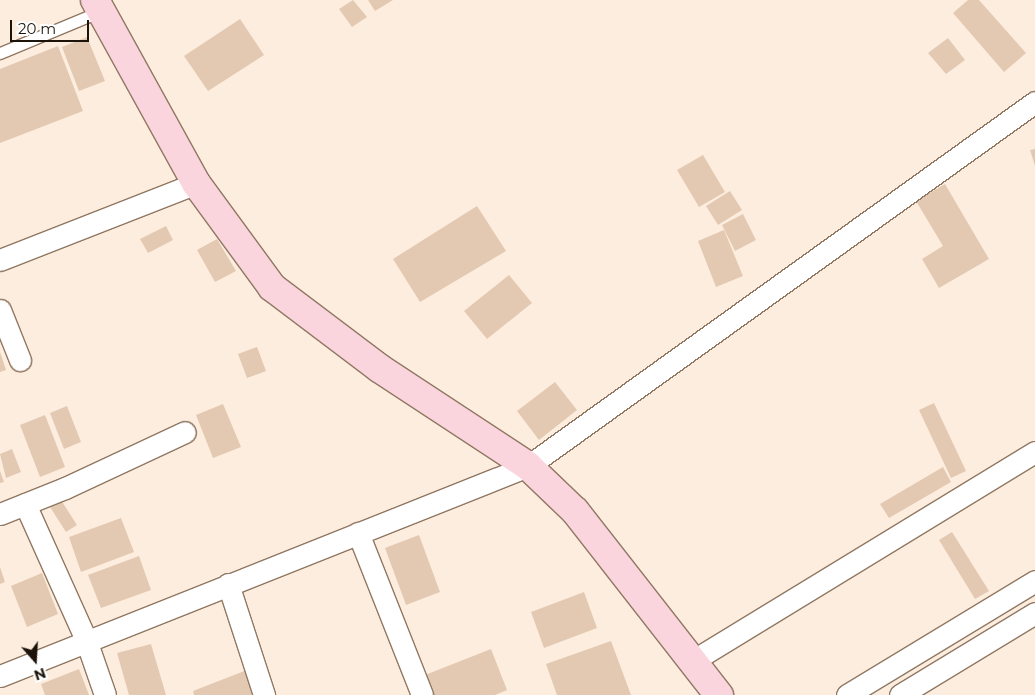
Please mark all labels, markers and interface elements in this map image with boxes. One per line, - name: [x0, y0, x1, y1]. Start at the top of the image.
- scale bar: [12, 10, 91, 42]
- text: 20 m: [18, 19, 56, 38]
- north arrow: [10, 635, 60, 685]
- text: N: [32, 664, 48, 685]

